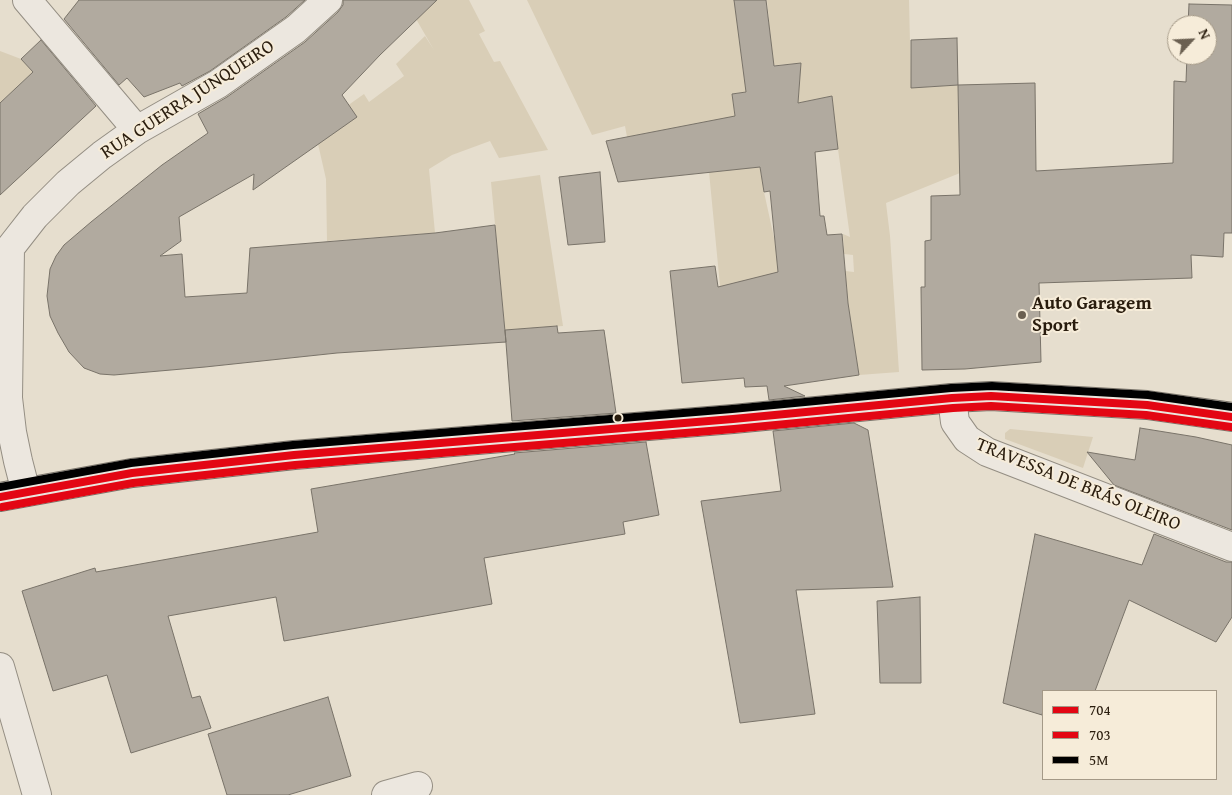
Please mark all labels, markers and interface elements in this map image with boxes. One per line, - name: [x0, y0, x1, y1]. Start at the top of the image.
- north arrow: [1167, 15, 1217, 65]
- text: N: [1194, 26, 1216, 43]
- street label: RUA GUERRA JUNQUEIRO: [97, 35, 279, 165]
- place label: Auto Garagem Sport: [1032, 293, 1152, 337]
- marker: Auto Garagem Sport: [1016, 309, 1028, 321]
- unlabelled marker: [613, 413, 623, 423]
- street label: TRAVESSA DE BRÁS OLEIRO: [972, 433, 1184, 537]
- legend: [1042, 690, 1217, 780]
- text: 704: [1089, 699, 1111, 720]
- text: 703: [1089, 724, 1111, 745]
- text: 5M: [1089, 749, 1109, 770]

